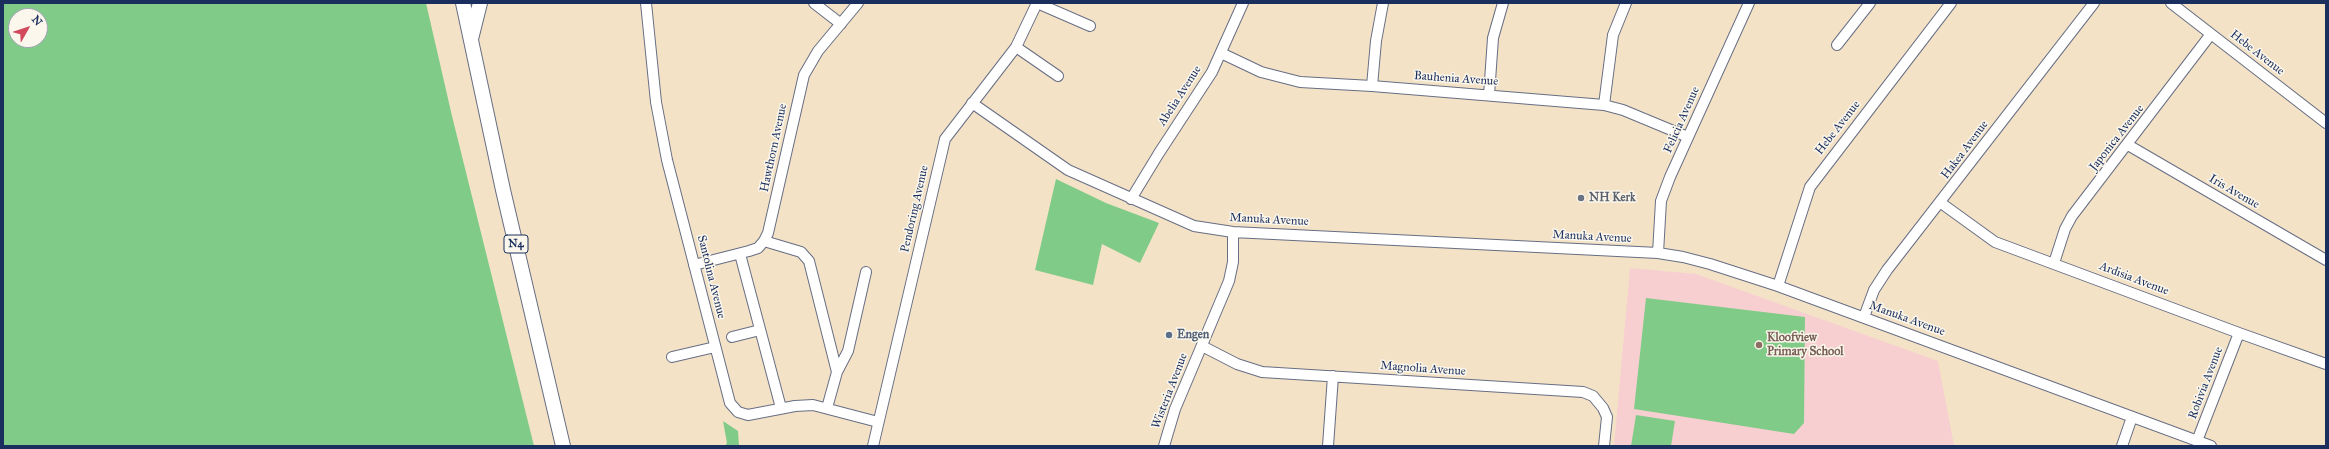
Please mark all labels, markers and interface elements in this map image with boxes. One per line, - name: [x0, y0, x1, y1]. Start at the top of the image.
- north arrow: [8, 8, 48, 48]
- text: N: [29, 13, 45, 28]
- street label: Hebe Avenue: [2227, 27, 2287, 79]
- street label: Abelia Avenue: [1155, 63, 1205, 129]
- street label: Bauhenia Avenue: [1413, 69, 1499, 89]
- street label: Felicia Avenue: [1661, 85, 1703, 155]
- street label: Hebe Avenue: [1812, 98, 1864, 158]
- street label: Japonica Avenue: [2087, 102, 2147, 174]
- street label: Hawthorn Avenue: [758, 103, 790, 193]
- street label: Hakea Avenue: [1938, 118, 1992, 182]
- street label: Pendoring Avenue: [898, 164, 932, 254]
- street label: Iris Avenue: [2206, 172, 2262, 212]
- place label: NH Kerk: [1589, 191, 1636, 205]
- marker: NH Kerk: [1576, 193, 1586, 203]
- street label: Manuka Avenue: [1229, 211, 1309, 229]
- street label: Manuka Avenue: [1552, 228, 1632, 246]
- street label: Santolina Avenue: [694, 234, 728, 320]
- road number: N4: [504, 235, 528, 253]
- street label: Ardisia Avenue: [2097, 259, 2171, 299]
- street label: Manuka Avenue: [1867, 299, 1947, 339]
- place label: Engen: [1177, 328, 1209, 342]
- marker: Engen: [1164, 330, 1174, 340]
- place label: Kloofview Primary School: [1767, 331, 1844, 359]
- marker: Kloofview Primary School: [1754, 340, 1764, 350]
- street label: Robivia Avenue: [2186, 345, 2226, 421]
- street label: Wisteria Avenue: [1149, 351, 1191, 431]
- street label: Magnolia Avenue: [1380, 359, 1466, 379]

